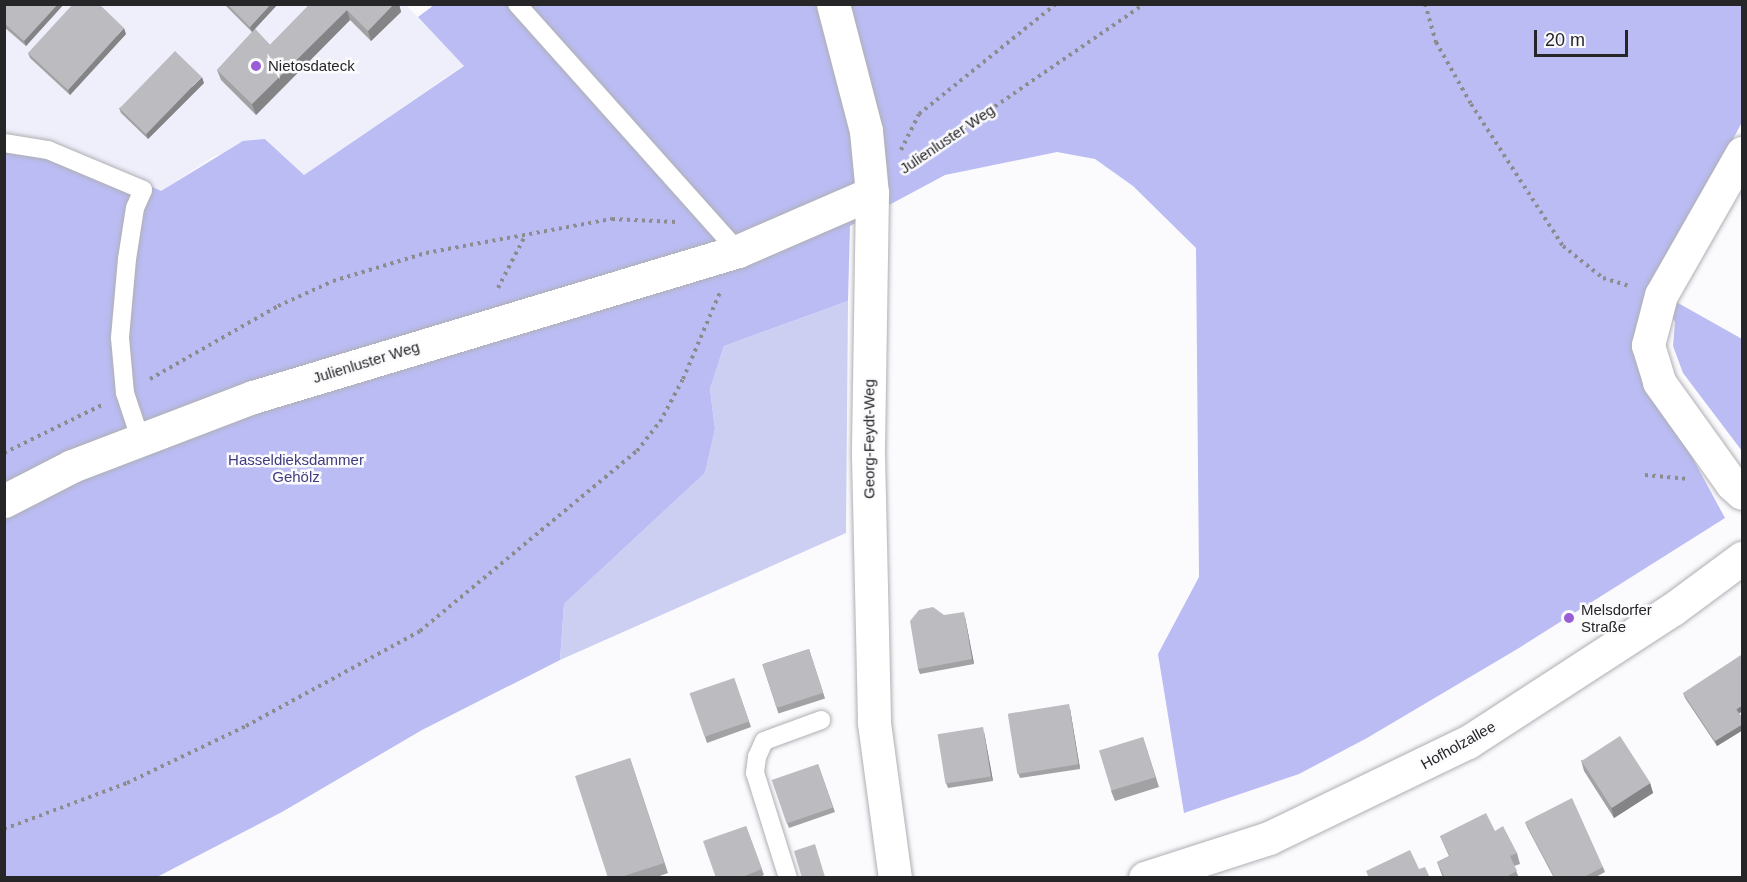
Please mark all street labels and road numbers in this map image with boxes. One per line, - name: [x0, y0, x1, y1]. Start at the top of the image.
- street label: Julienluster Weg: [896, 101, 998, 177]
- street label: Julienluster Weg: [310, 337, 422, 387]
- street label: Georg-Feydt-Weg: [860, 379, 878, 499]
- street label: Hofholzallee: [1418, 717, 1498, 773]

